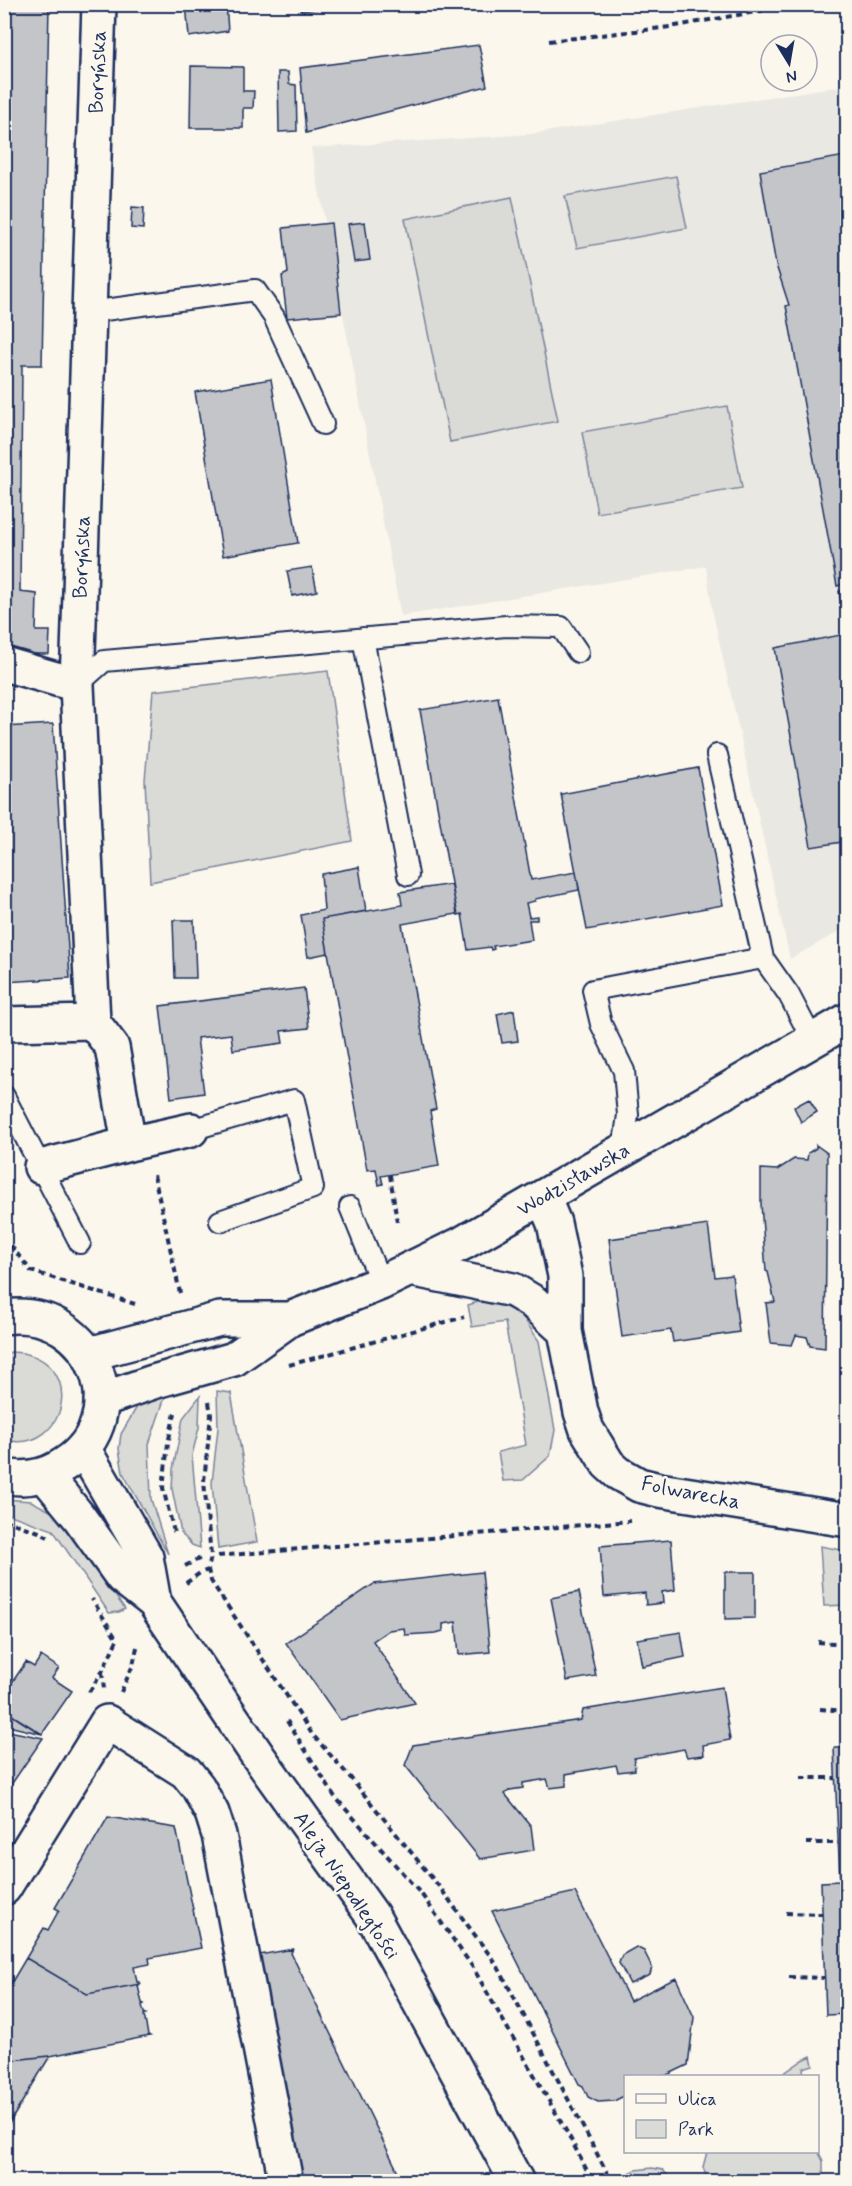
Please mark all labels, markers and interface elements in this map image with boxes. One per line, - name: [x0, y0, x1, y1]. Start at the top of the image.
- street label: Boryńska: [83, 30, 113, 114]
- north arrow: [759, 33, 819, 93]
- text: N: [784, 65, 799, 88]
- street label: Boryńska: [67, 515, 97, 599]
- street label: Wodzisławska: [512, 1136, 635, 1223]
- street label: Folwarecka: [639, 1470, 743, 1516]
- street label: Aleja Niepodległości: [286, 1806, 406, 1965]
- legend: [624, 2075, 819, 2153]
- text: Ulica: [678, 2088, 717, 2112]
- text: Park: [678, 2118, 714, 2142]

